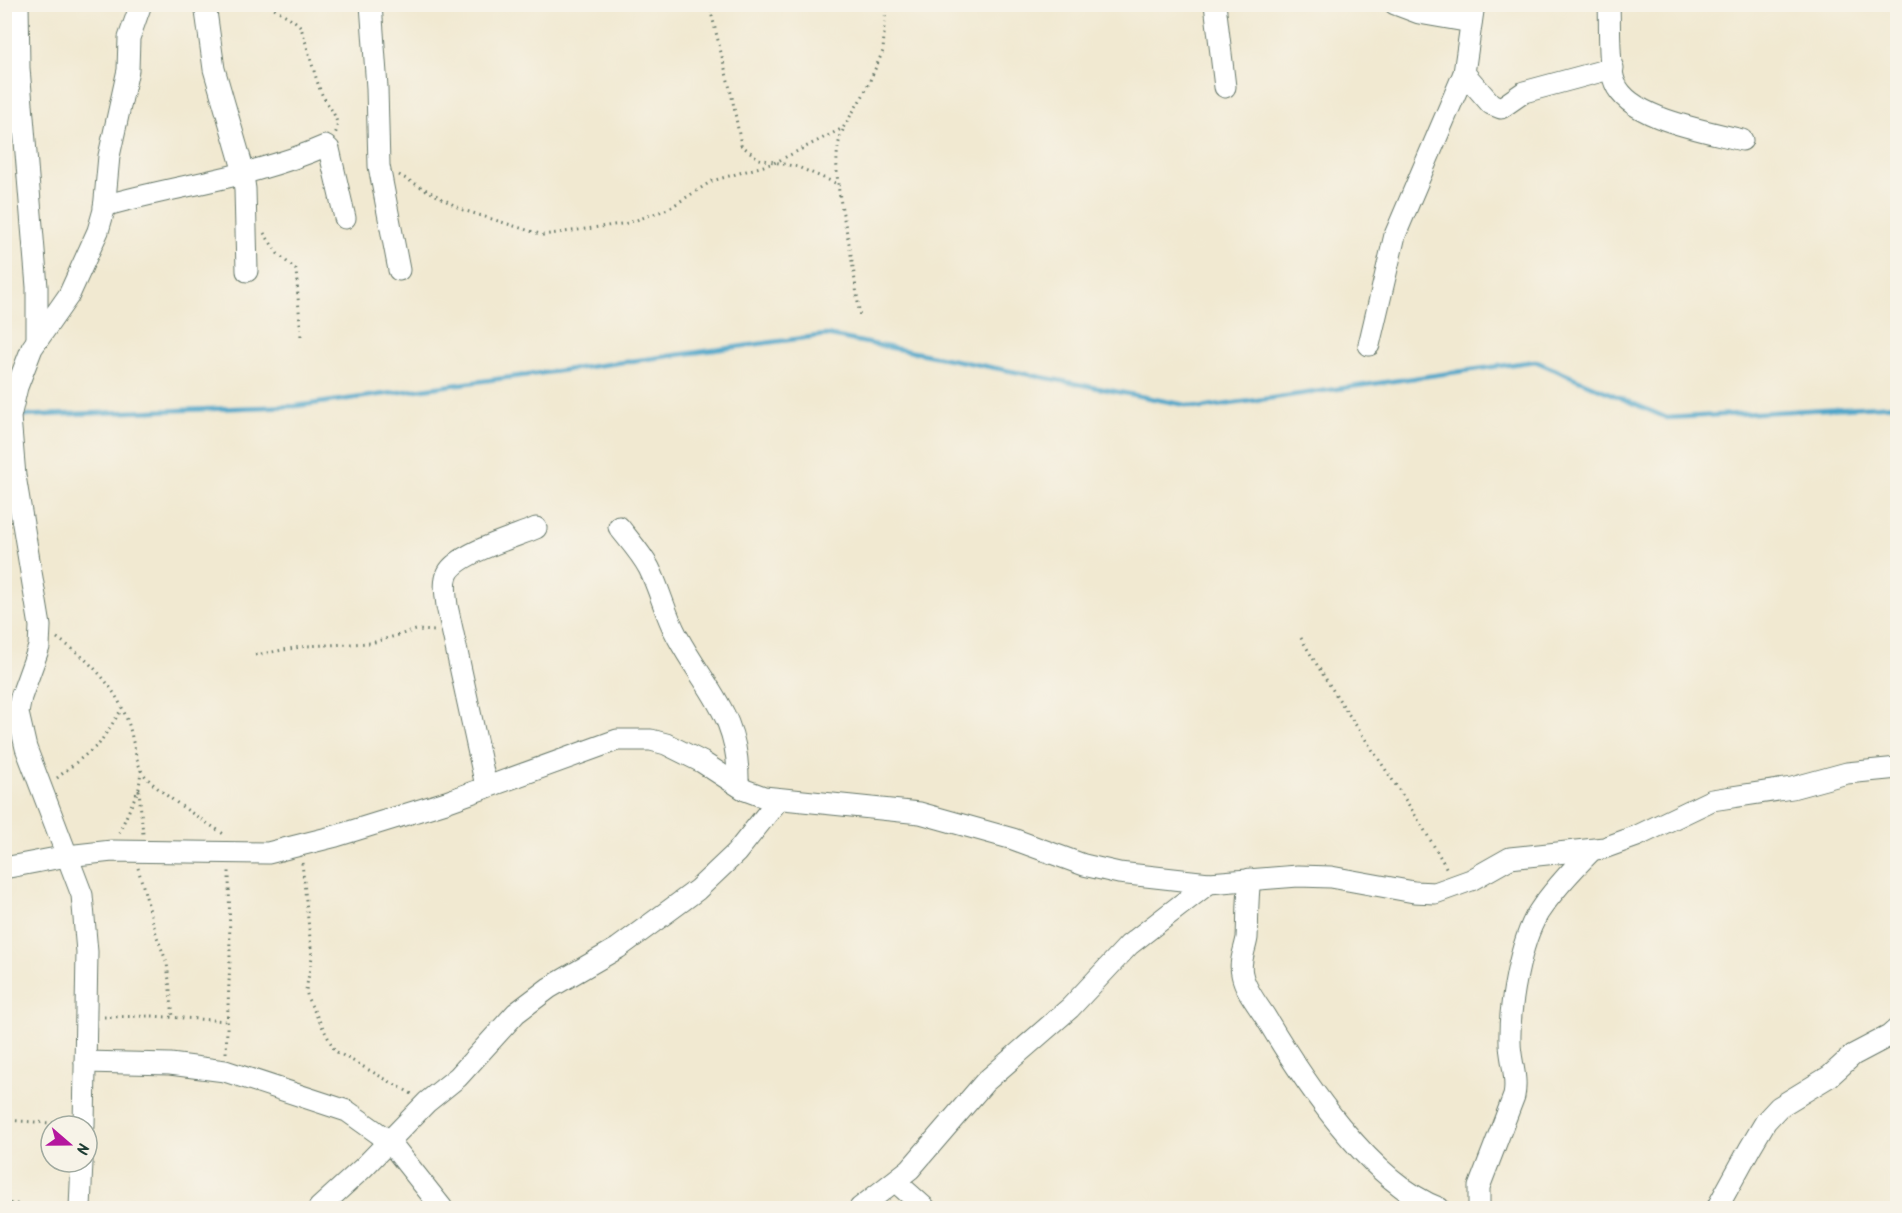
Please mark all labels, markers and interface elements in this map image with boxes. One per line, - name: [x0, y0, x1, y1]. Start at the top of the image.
- north arrow: [39, 1114, 99, 1174]
- text: N: [68, 1140, 95, 1158]

